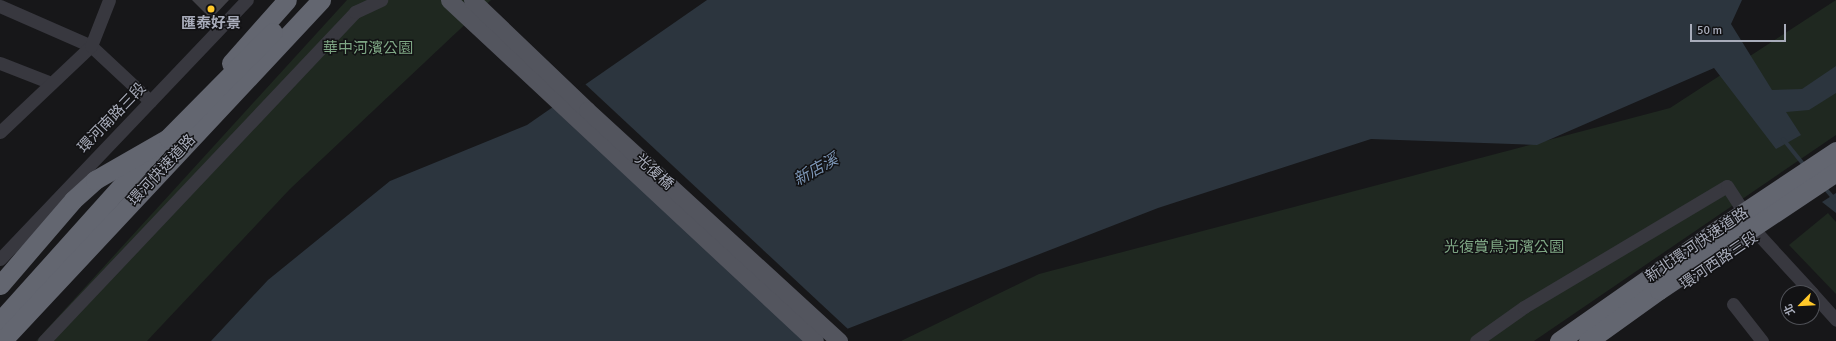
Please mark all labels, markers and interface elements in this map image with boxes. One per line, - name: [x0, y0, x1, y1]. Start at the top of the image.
- marker: 匯泰好景: [206, 4, 216, 14]
- place label: 匯泰好景: [181, 15, 241, 33]
- scale bar: [1692, 16, 1788, 42]
- text: 50 m: [1697, 23, 1722, 38]
- park label: 華中河濱公園: [323, 40, 413, 58]
- street label: 環河南路三段: [74, 79, 150, 157]
- street label: 環河快速道路: [125, 131, 199, 209]
- street label: 光復橋: [631, 150, 677, 194]
- water label: 新店溪: [790, 150, 842, 190]
- street label: 新北環河快速道路: [1642, 204, 1752, 286]
- street label: 環河西路三段: [1677, 228, 1761, 294]
- park label: 光復賞鳥河濱公園: [1444, 239, 1564, 257]
- north arrow: [1780, 285, 1820, 325]
- text: 北: [1781, 302, 1798, 317]

